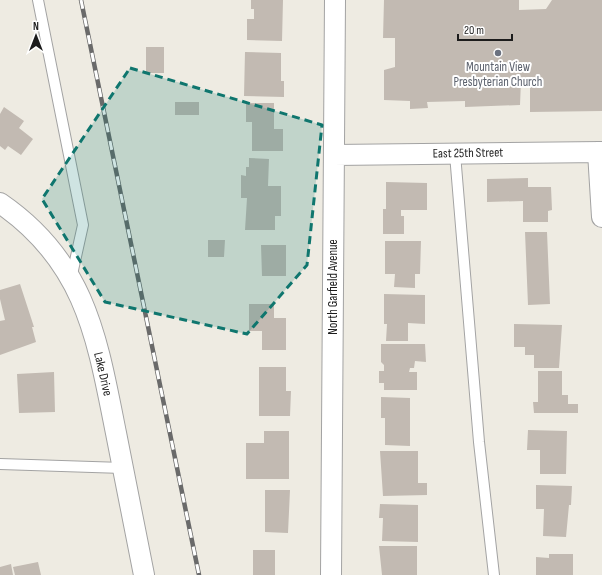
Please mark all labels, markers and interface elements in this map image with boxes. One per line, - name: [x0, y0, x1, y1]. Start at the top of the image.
- north arrow: [16, 16, 56, 56]
- scale bar: [458, 16, 512, 42]
- text: N: [33, 20, 39, 33]
- text: 20 m: [464, 23, 484, 38]
- marker: Mountain View Presbyterian Church: [493, 48, 503, 58]
- place label: Mountain View Presbyterian Church: [454, 59, 542, 90]
- street label: East 25th Street: [433, 144, 503, 162]
- street label: North Garfield Avenue: [325, 239, 341, 335]
- street label: Lake Drive: [90, 350, 116, 398]

